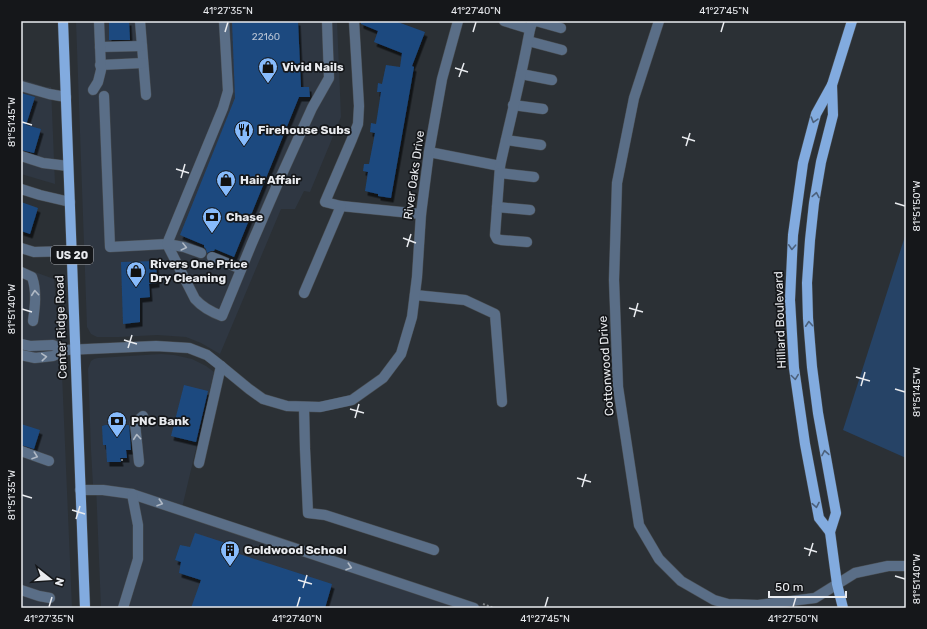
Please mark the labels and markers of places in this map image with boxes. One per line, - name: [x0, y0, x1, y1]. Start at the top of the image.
- shop icon: Vivid Nails: [257, 56, 279, 84]
- place label: Vivid Nails: [282, 60, 344, 74]
- restaurant icon: Firehouse Subs: [233, 119, 255, 147]
- place label: Firehouse Subs: [258, 123, 351, 137]
- shop icon: Hair Affair: [215, 169, 237, 197]
- place label: Hair Affair: [240, 173, 301, 187]
- bank icon: Chase: [201, 206, 223, 234]
- place label: Chase: [226, 210, 263, 224]
- place label: Rivers One Price Dry Cleaning: [150, 257, 248, 285]
- shop icon: Rivers One Price Dry Cleaning: [125, 260, 147, 288]
- bank icon: PNC Bank: [106, 410, 128, 438]
- place label: PNC Bank: [131, 414, 189, 428]
- building icon: Goldwood School: [219, 539, 241, 567]
- place label: Goldwood School: [244, 543, 347, 557]

